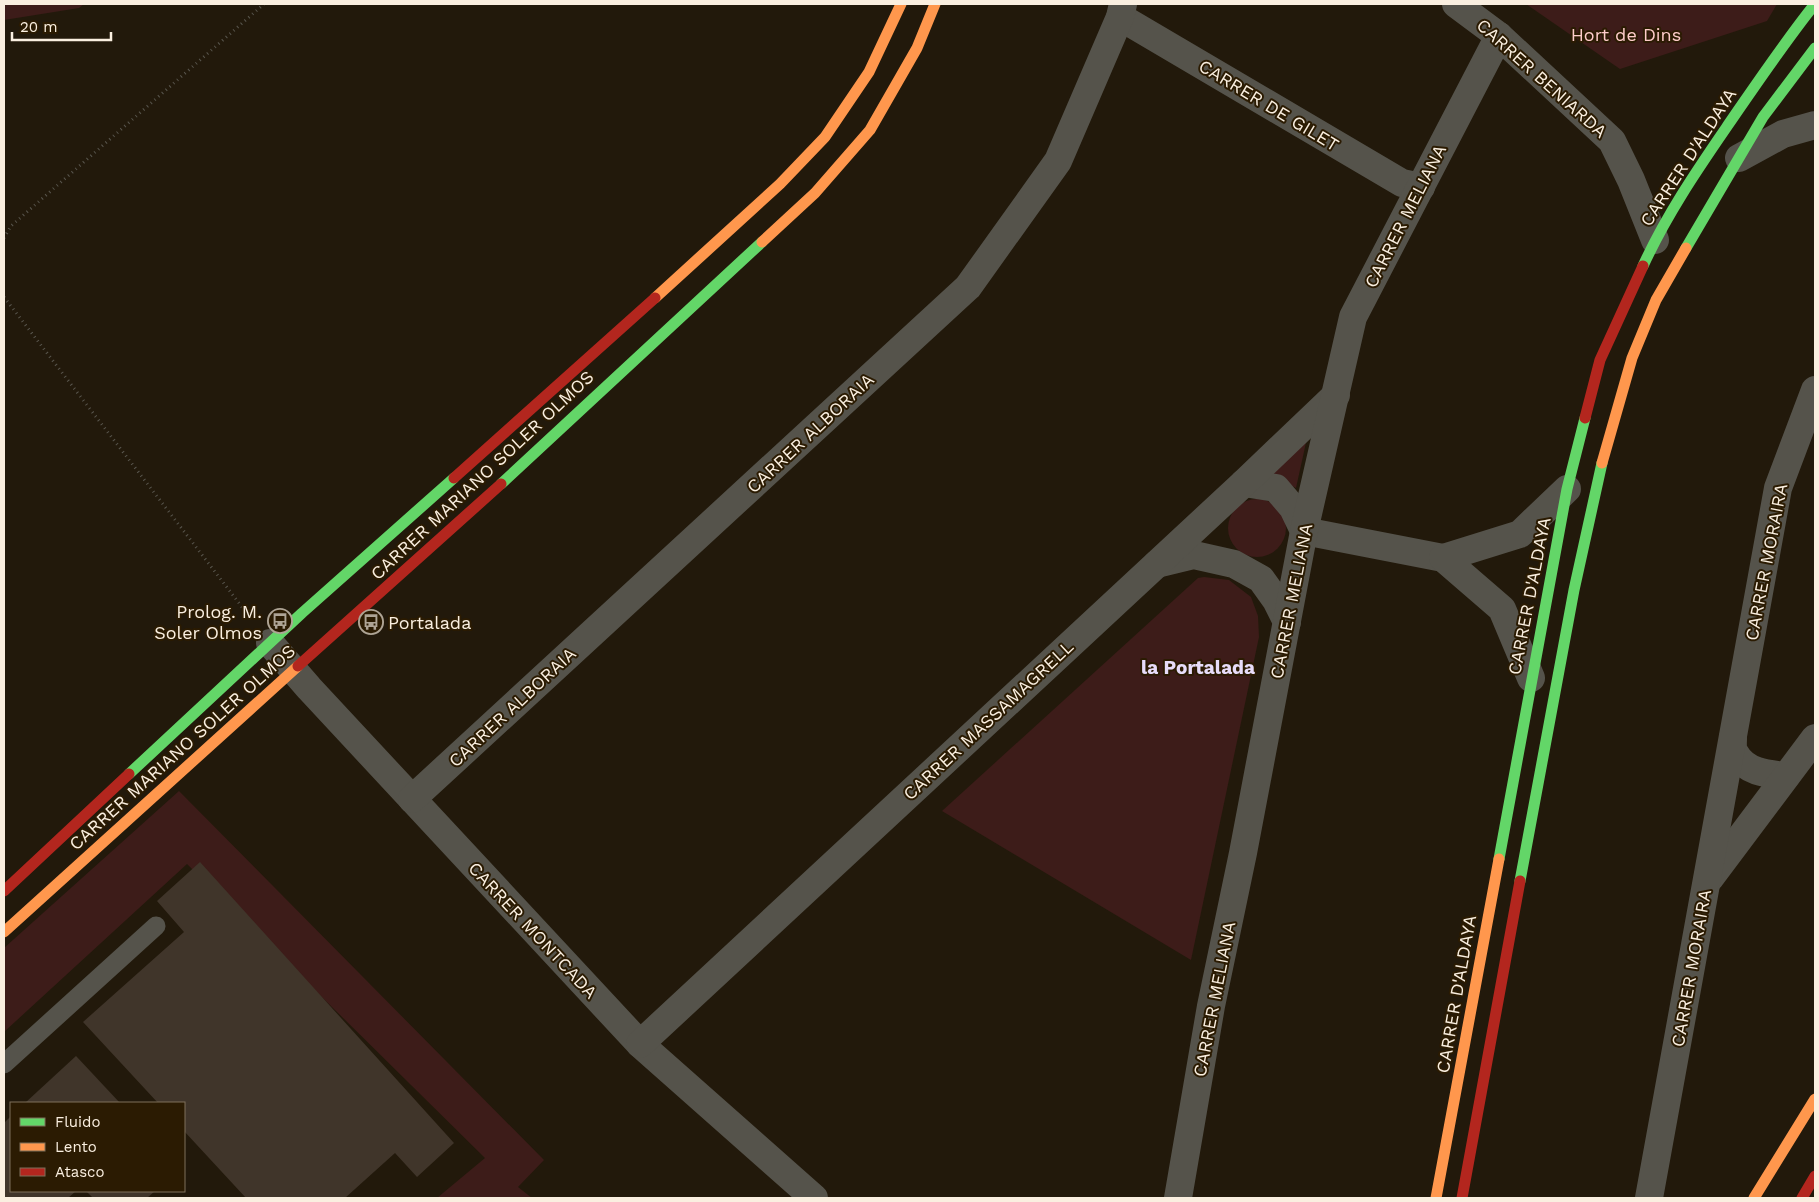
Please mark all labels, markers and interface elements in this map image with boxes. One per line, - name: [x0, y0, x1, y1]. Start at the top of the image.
- scale bar: [12, 10, 111, 42]
- street label: CARRER BENIARDA: [1473, 14, 1611, 142]
- text: 20 m: [20, 18, 58, 36]
- park label: Hort de Dins: [1571, 24, 1681, 45]
- street label: CARRER DE GILET: [1195, 55, 1343, 155]
- street label: CARRER D'ALDAYA: [1636, 84, 1740, 230]
- street label: CARRER MELIANA: [1360, 141, 1450, 291]
- street label: CARRER MARIANO SOLER OLMOS: [366, 366, 598, 584]
- street label: CARRER ALBORAIA: [742, 369, 878, 497]
- street label: CARRER MORAIRA: [1740, 482, 1792, 642]
- street label: CARRER D'ALDAYA: [1503, 515, 1555, 677]
- street label: CARRER MELIANA: [1266, 521, 1316, 680]
- place label: Prolog. M. Soler Olmos: [154, 601, 262, 643]
- bus stop icon: Prolog. M. Soler Olmos: [267, 608, 293, 634]
- bus stop icon: Portalada: [358, 609, 384, 635]
- place label: Portalada: [388, 612, 471, 633]
- street label: CARRER MASSAMAGRELL: [899, 636, 1077, 804]
- street label: CARRER MARIANO SOLER OLMOS: [65, 640, 299, 854]
- street label: CARRER ALBORAIA: [444, 643, 580, 771]
- district label: la Portalada: [1141, 656, 1255, 679]
- street label: CARRER MONTCADA: [464, 857, 602, 1003]
- street label: CARRER MORAIRA: [1667, 887, 1715, 1048]
- street label: CARRER D'ALDAYA: [1432, 913, 1480, 1075]
- street label: CARRER MELIANA: [1189, 919, 1239, 1078]
- legend: [10, 1102, 185, 1192]
- text: Fluido: [55, 1113, 100, 1131]
- text: Lento: [55, 1138, 97, 1156]
- text: Atasco: [55, 1163, 104, 1181]

